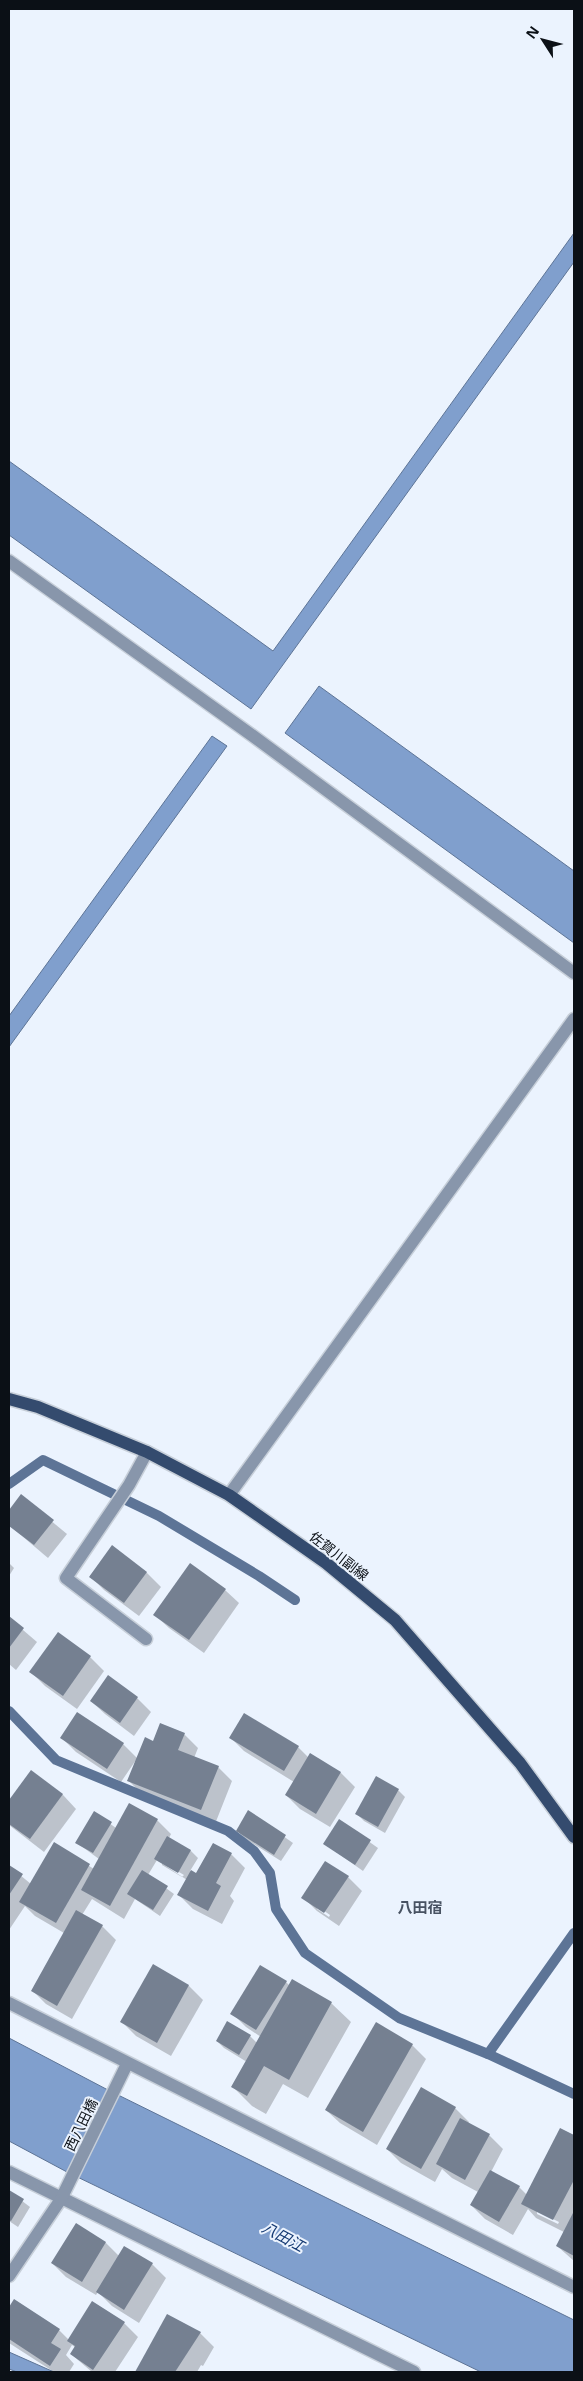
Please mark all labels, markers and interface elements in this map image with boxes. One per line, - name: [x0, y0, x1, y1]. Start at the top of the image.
- north arrow: [518, 15, 568, 65]
- text: N: [521, 22, 543, 42]
- street label: 佐賀川副線: [306, 1527, 373, 1585]
- district label: 八田宿: [397, 1897, 443, 1917]
- street label: 西八田橋: [60, 2095, 101, 2154]
- water label: 八田江: [259, 2217, 310, 2256]

